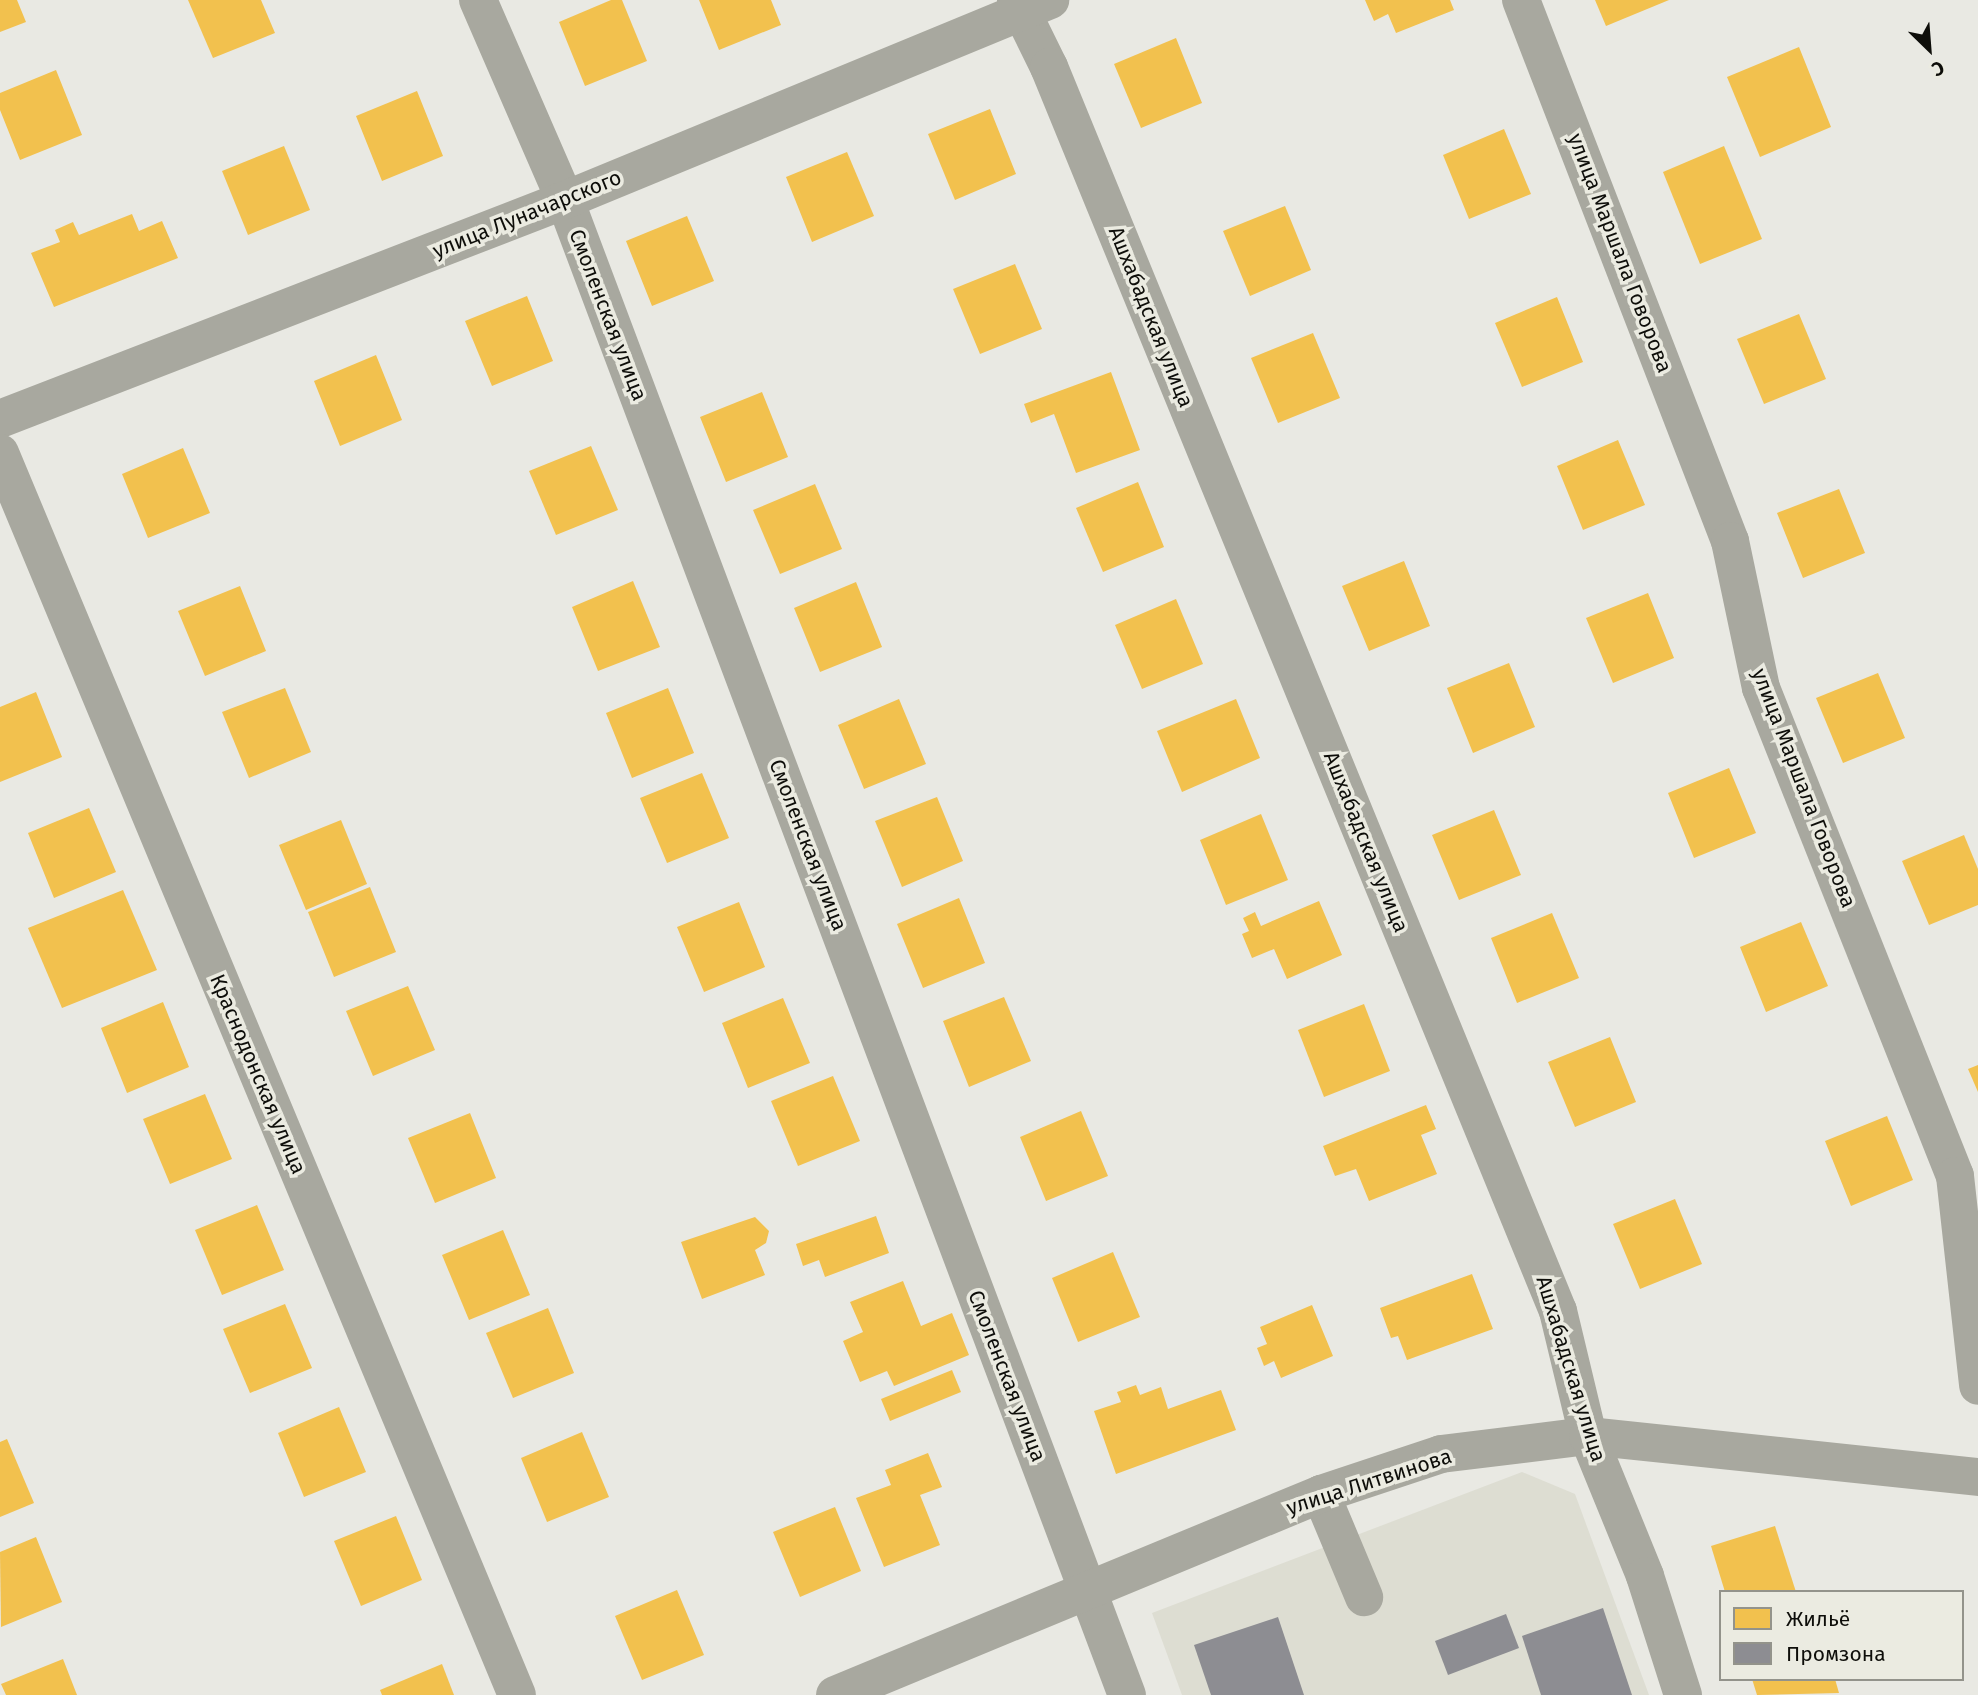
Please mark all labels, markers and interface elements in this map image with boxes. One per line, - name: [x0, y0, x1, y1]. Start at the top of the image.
- north arrow: [1894, 14, 1964, 84]
- text: С: [1928, 56, 1948, 81]
- street label: улица Маршала Говорова: [1563, 130, 1677, 376]
- street label: улица Луначарского: [429, 165, 625, 263]
- street label: Ашхабадская улица: [1103, 223, 1199, 411]
- street label: Смоленская улица: [564, 226, 652, 404]
- street label: улица Маршала Говорова: [1747, 665, 1861, 911]
- street label: Ашхабадская улица: [1318, 748, 1414, 936]
- street label: Смоленская улица: [764, 756, 852, 934]
- street label: Краснодонская улица: [204, 970, 312, 1178]
- street label: Ашхабадская улица: [1531, 1273, 1611, 1465]
- street label: Смоленская улица: [963, 1287, 1051, 1465]
- street label: улица Литвинова: [1283, 1443, 1455, 1521]
- legend: [1719, 1590, 1964, 1681]
- text: Жильё: [1786, 1606, 1850, 1632]
- text: Промзона: [1786, 1641, 1886, 1667]

